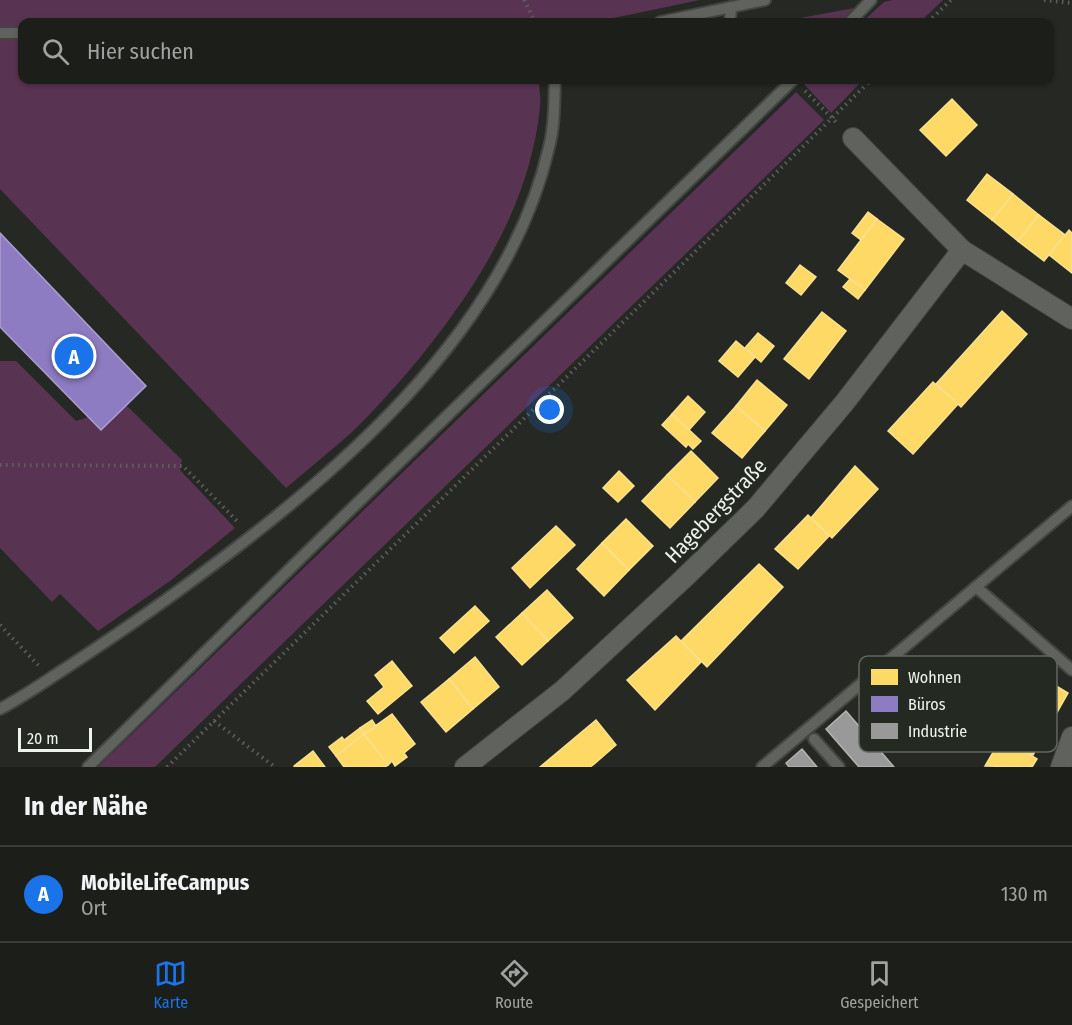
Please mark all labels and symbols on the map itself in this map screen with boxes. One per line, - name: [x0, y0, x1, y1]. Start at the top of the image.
- pin: A: [54, 334, 94, 378]
- your location: [535, 395, 564, 424]
- street label: Hagebergstraße: [660, 453, 772, 569]
- legend: [859, 656, 1057, 752]
- text: Wohnen: [908, 668, 961, 687]
- text: Büros: [908, 695, 946, 714]
- text: Industrie: [908, 722, 967, 741]
- scale bar: [18, 725, 92, 752]

